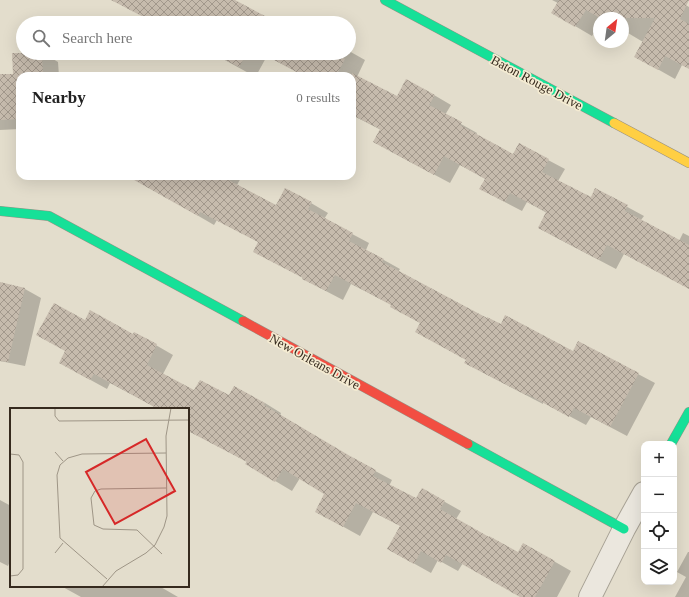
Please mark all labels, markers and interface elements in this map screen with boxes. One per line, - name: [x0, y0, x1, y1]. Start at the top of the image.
- north arrow: [593, 12, 629, 48]
- search box: [16, 16, 356, 60]
- icon: search: [30, 27, 52, 49]
- text: Search here: [62, 30, 132, 46]
- street label: Baton Rouge Drive: [489, 52, 585, 113]
- text: Nearby: [32, 88, 86, 107]
- text: 0 results: [296, 90, 340, 105]
- street label: New Orleans Drive: [267, 330, 363, 393]
- inset map: [10, 408, 189, 587]
- map controls: [641, 441, 677, 585]
- button: +: [641, 441, 677, 477]
- button: −: [641, 477, 677, 513]
- button: locate: [641, 513, 677, 549]
- button: layers: [641, 549, 677, 585]

